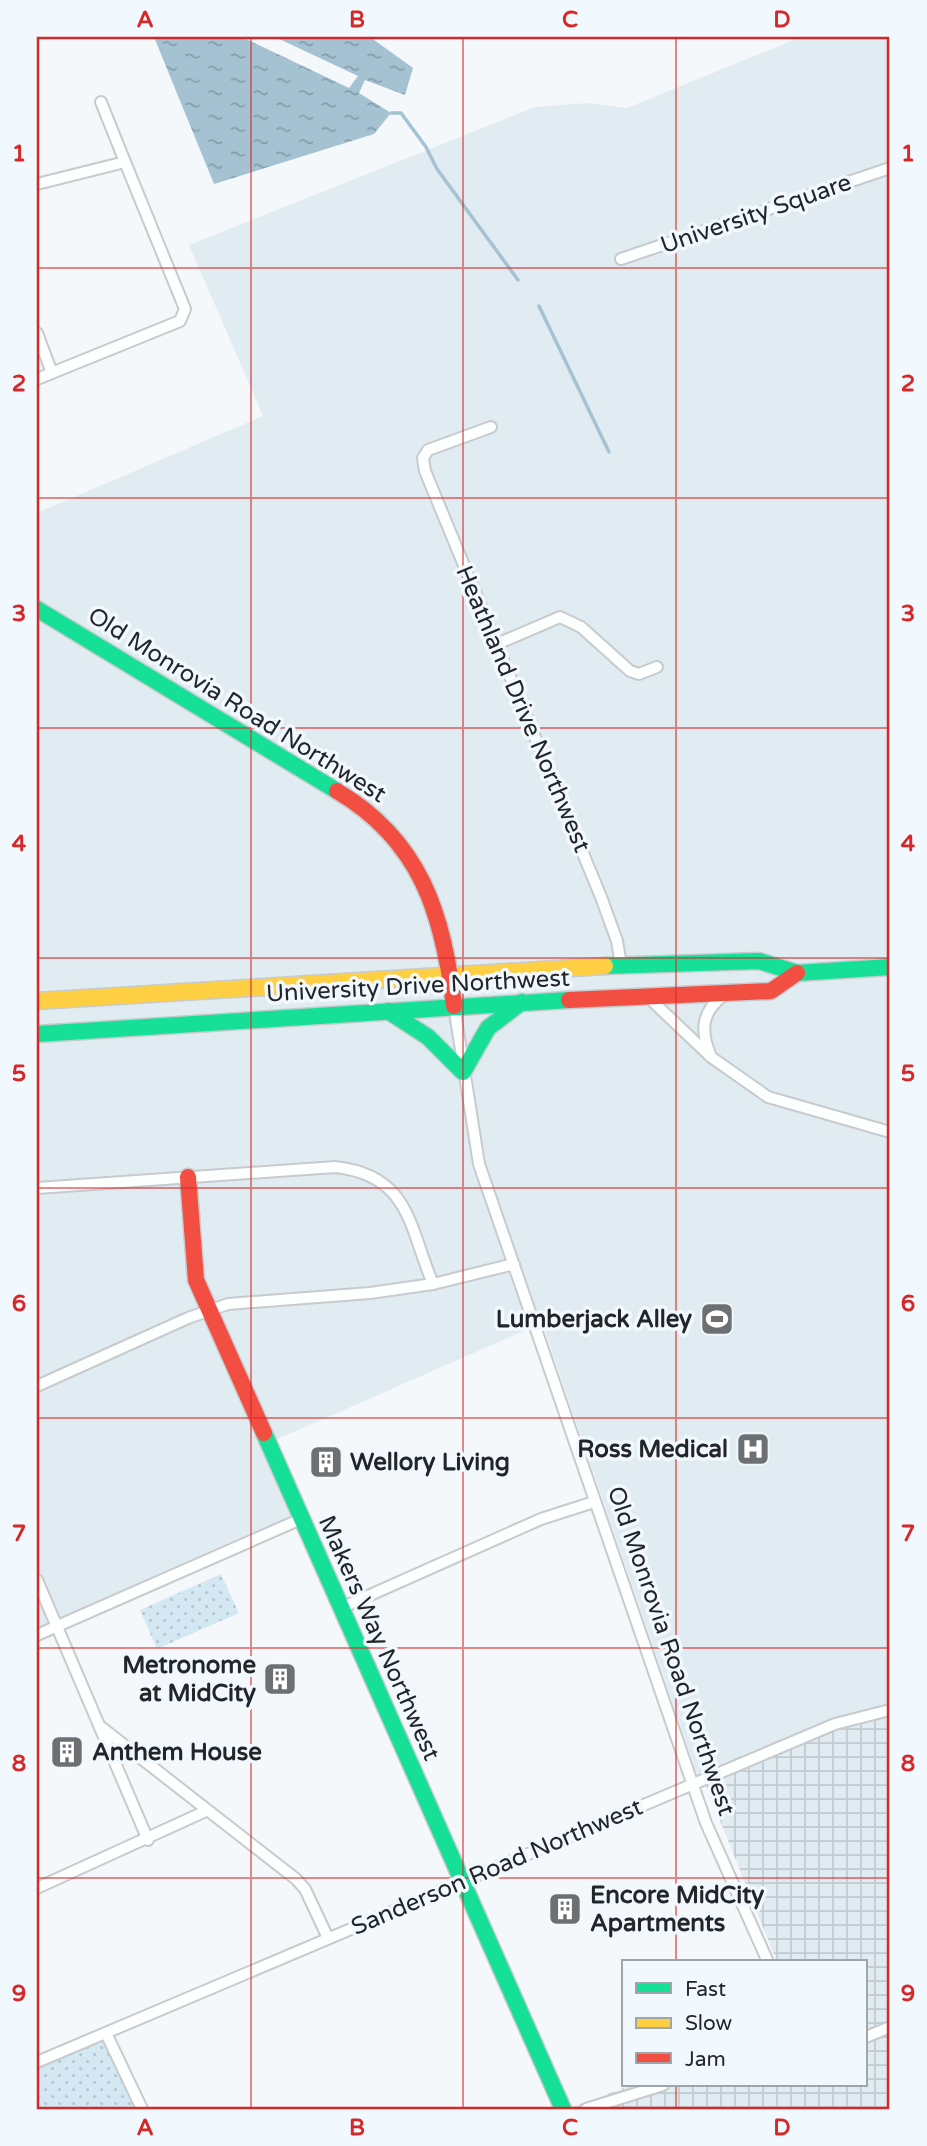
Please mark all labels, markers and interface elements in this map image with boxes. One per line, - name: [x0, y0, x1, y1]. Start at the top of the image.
- text: A: [136, 6, 154, 34]
- text: B: [349, 6, 365, 34]
- text: C: [562, 6, 578, 34]
- text: D: [773, 6, 791, 34]
- text: 1: [12, 140, 26, 168]
- text: 1: [901, 140, 915, 168]
- street label: University Square: [657, 168, 855, 260]
- text: 2: [12, 370, 26, 398]
- text: 2: [901, 370, 915, 398]
- street label: Heathland Drive Northwest: [449, 561, 597, 857]
- text: 3: [12, 600, 26, 628]
- text: 3: [901, 600, 915, 628]
- street label: Old Monrovia Road Northwest: [83, 601, 391, 809]
- text: 4: [12, 830, 27, 858]
- text: 4: [901, 830, 916, 858]
- street label: University Drive Northwest: [265, 964, 571, 1008]
- text: 5: [12, 1060, 26, 1088]
- text: 5: [901, 1060, 915, 1088]
- text: 6: [12, 1290, 26, 1318]
- text: 6: [901, 1290, 915, 1318]
- sports icon: Lumberjack Alley: [698, 1300, 736, 1338]
- place label: Lumberjack Alley: [496, 1305, 692, 1334]
- hospital icon: Ross Medical: [734, 1430, 772, 1468]
- place label: Ross Medical: [577, 1435, 728, 1464]
- building icon: Wellory Living: [307, 1443, 345, 1481]
- place label: Wellory Living: [350, 1448, 510, 1477]
- street label: Old Monrovia Road Northwest: [601, 1483, 741, 1819]
- street label: Makers Way Northwest: [312, 1511, 446, 1765]
- text: 7: [12, 1520, 26, 1548]
- text: 7: [901, 1520, 915, 1548]
- place label: Metronome at MidCity: [122, 1651, 256, 1708]
- building icon: Metronome at MidCity: [261, 1660, 299, 1698]
- building icon: Anthem House: [48, 1733, 86, 1771]
- place label: Anthem House: [92, 1738, 262, 1767]
- text: 8: [12, 1750, 26, 1778]
- text: 8: [901, 1750, 915, 1778]
- street label: Sanderson Road Northwest: [347, 1792, 647, 1942]
- place label: Encore MidCity Apartments: [590, 1881, 764, 1938]
- building icon: Encore MidCity Apartments: [546, 1890, 584, 1928]
- legend: [622, 1960, 867, 2086]
- text: Fast: [685, 1977, 726, 2002]
- text: 9: [12, 1980, 26, 2008]
- text: 9: [901, 1980, 915, 2008]
- text: Slow: [685, 2011, 733, 2036]
- text: Jam: [685, 2047, 726, 2072]
- text: A: [136, 2114, 154, 2142]
- text: B: [349, 2114, 365, 2142]
- text: C: [562, 2114, 578, 2142]
- text: D: [773, 2114, 791, 2142]

